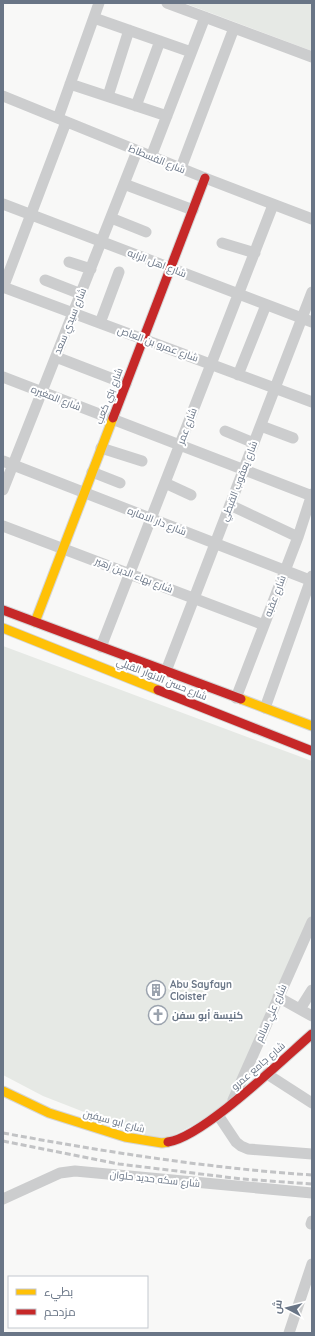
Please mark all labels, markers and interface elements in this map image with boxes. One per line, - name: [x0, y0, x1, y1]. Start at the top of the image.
- street label: شارع الفسطاط: [126, 142, 188, 176]
- street label: شارع اهل الرايه: [126, 246, 188, 280]
- street label: شارع سيدي سعد: [51, 286, 90, 356]
- street label: شارع عمرو بن العاص: [116, 323, 200, 365]
- street label: شارع بني كعب: [92, 366, 127, 426]
- street label: شارع المغيره: [29, 383, 83, 413]
- street label: شارع عمر: [174, 406, 200, 447]
- street label: شارع يعقوب القبطي: [218, 439, 261, 523]
- street label: شارع دار الاماره: [126, 504, 188, 538]
- street label: شارع بهاء الدين زهير: [92, 554, 175, 596]
- street label: شارع عقبه: [261, 574, 289, 618]
- street label: شارع حسن الانوار القبلي: [114, 655, 209, 704]
- place label: Abu Sayfayn Cloister: [170, 978, 232, 1003]
- building icon: Abu Sayfayn Cloister: [145, 979, 167, 1001]
- street label: شارع علي سالم: [252, 982, 290, 1044]
- church icon: كنيسة أبو سفن: [147, 1004, 169, 1026]
- place label: كنيسة أبو سفن: [172, 1009, 243, 1022]
- street label: شارع جامع عمرو: [228, 1039, 288, 1093]
- street label: شارع ابو سيفين: [82, 1107, 146, 1135]
- street label: شارع سكه حديد حلوان: [109, 1168, 201, 1190]
- legend: [8, 1276, 148, 1328]
- text: بطيء: [44, 1284, 73, 1302]
- north arrow: [267, 1288, 307, 1328]
- text: ش: [269, 1299, 285, 1315]
- text: مزدحم: [44, 1304, 76, 1320]

